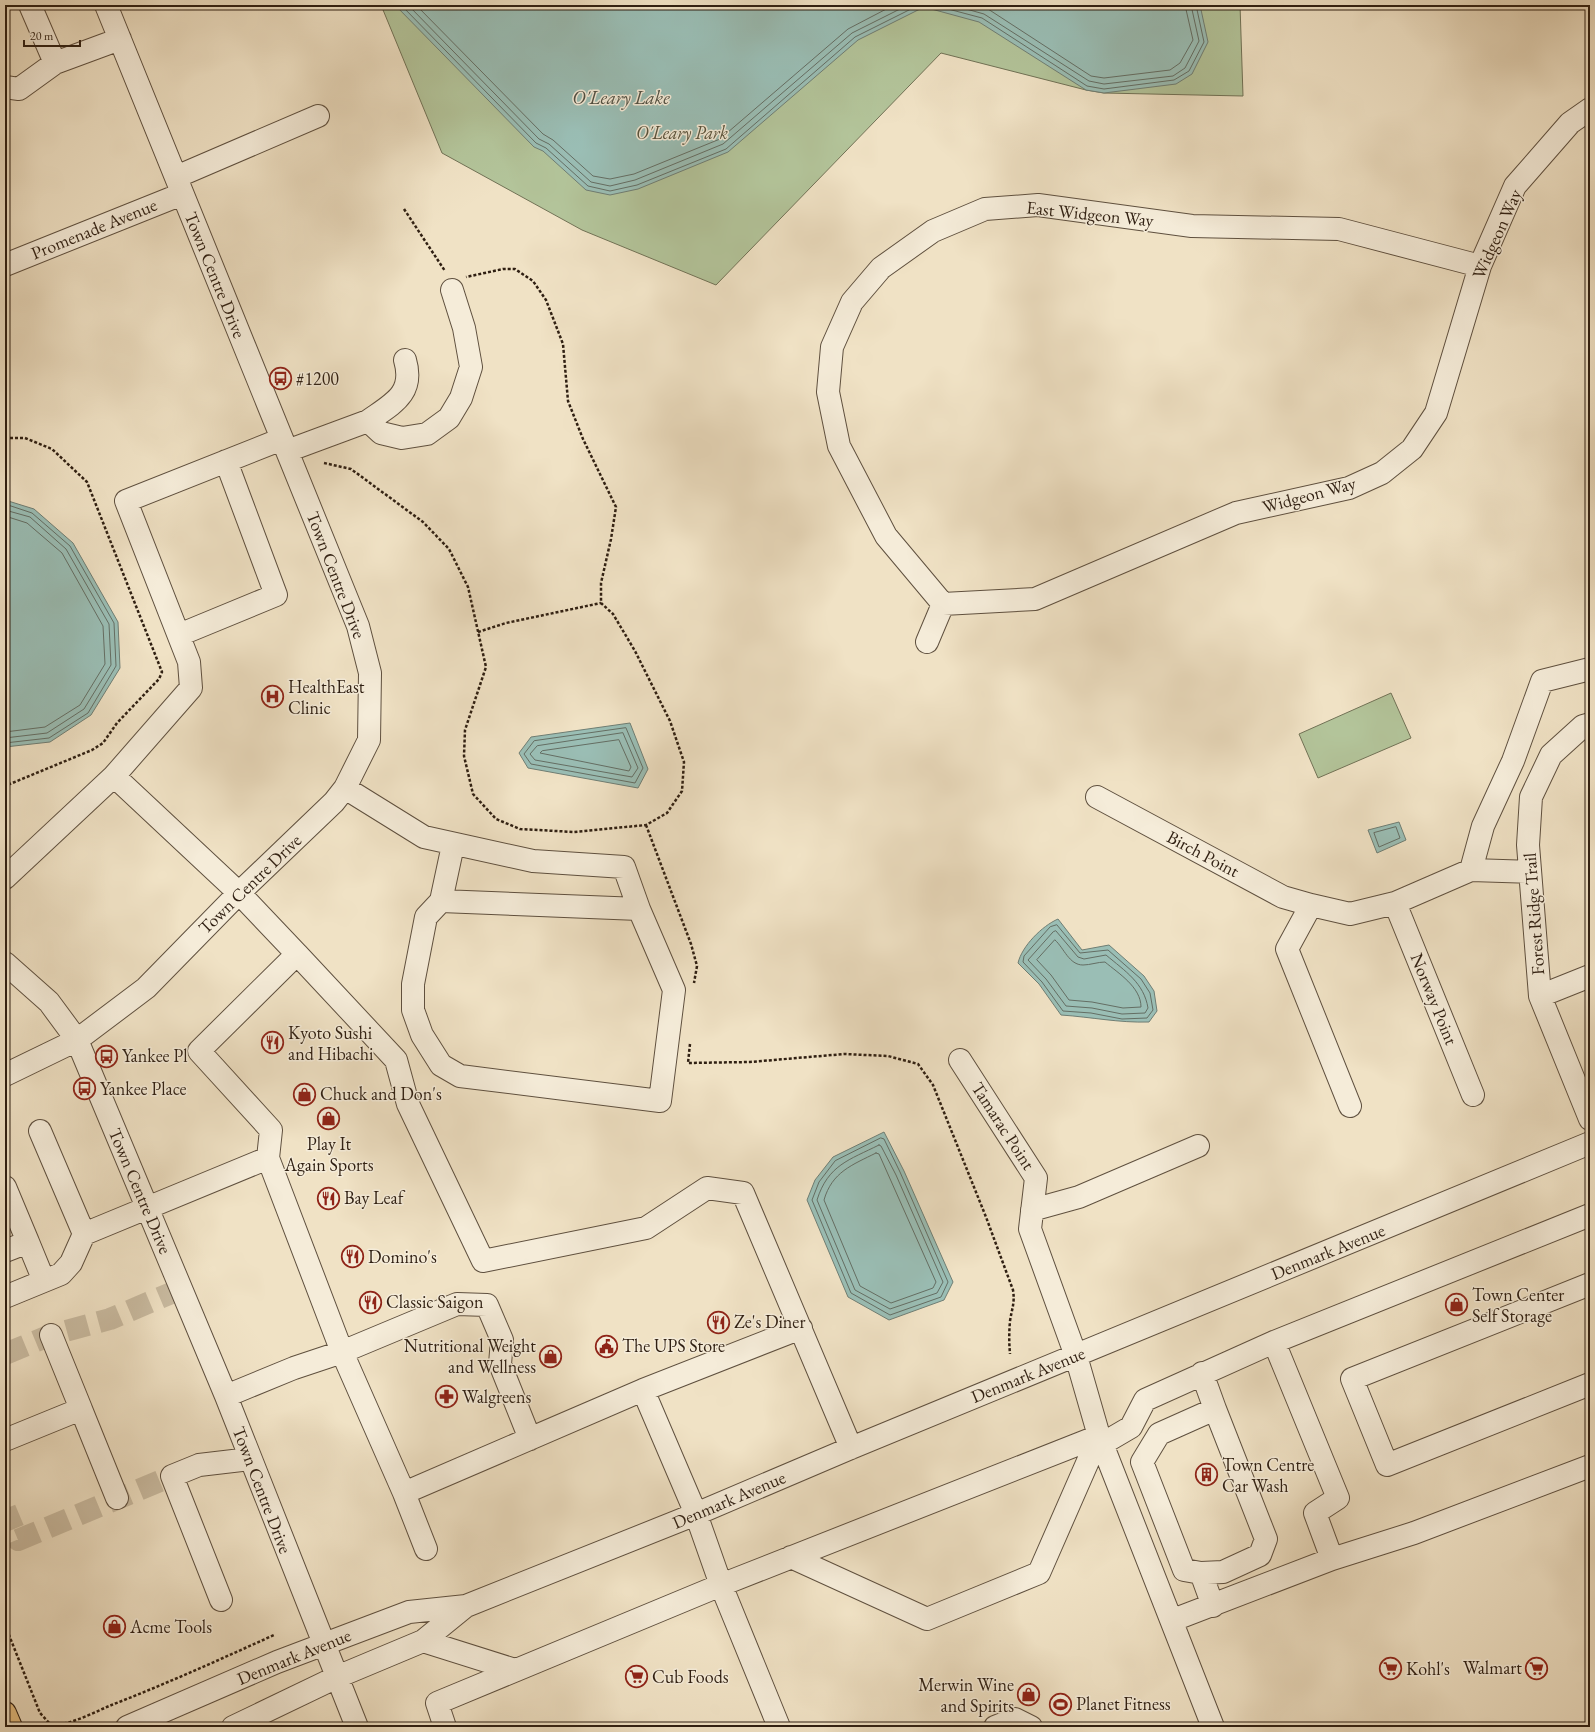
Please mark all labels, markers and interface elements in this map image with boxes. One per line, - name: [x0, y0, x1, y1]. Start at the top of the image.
- scale bar: [24, 22, 80, 48]
- text: 20 m: [30, 28, 54, 44]
- water label: O'Leary Lake: [572, 85, 670, 110]
- park label: O'Leary Park: [636, 121, 728, 145]
- street label: Widgeon Way: [1467, 185, 1527, 282]
- street label: Promenade Avenue: [27, 193, 160, 264]
- street label: East Widgeon Way: [1025, 195, 1155, 232]
- street label: Town Centre Drive: [180, 208, 251, 341]
- bus stop icon: #1200: [268, 366, 294, 392]
- place label: #1200: [296, 367, 339, 390]
- street label: Widgeon Way: [1260, 471, 1358, 518]
- street label: Town Centre Drive: [302, 508, 371, 642]
- place label: HealthEast Clinic: [288, 675, 365, 719]
- hospital icon: HealthEast Clinic: [260, 684, 286, 710]
- street label: Birch Point: [1163, 825, 1244, 882]
- street label: Town Centre Drive: [193, 829, 306, 939]
- street label: Forest Ridge Trail: [1518, 852, 1549, 976]
- street label: Norway Point: [1406, 949, 1463, 1049]
- place label: Kyoto Sushi and Hibachi: [288, 1021, 374, 1065]
- restaurant icon: Kyoto Sushi and Hibachi: [259, 1030, 285, 1056]
- bus stop icon: Yankee Pl: [93, 1043, 119, 1069]
- place label: Yankee Pl: [122, 1044, 187, 1067]
- bus stop icon: Yankee Place: [72, 1076, 98, 1102]
- place label: Yankee Place: [100, 1077, 187, 1100]
- street label: Tamarac Point: [966, 1077, 1041, 1174]
- shop icon: Chuck and Don's: [292, 1081, 318, 1107]
- place label: Chuck and Don's: [320, 1082, 442, 1105]
- shop icon: Play It Again Sports: [316, 1106, 342, 1132]
- street label: Town Centre Drive: [104, 1125, 177, 1257]
- place label: Play It Again Sports: [283, 1132, 374, 1176]
- restaurant icon: Bay Leaf: [316, 1185, 342, 1211]
- place label: Bay Leaf: [344, 1186, 406, 1209]
- street label: Denmark Avenue: [1267, 1218, 1388, 1285]
- restaurant icon: Domino's: [340, 1244, 366, 1270]
- place label: Domino's: [368, 1245, 437, 1268]
- place label: Town Center Self Storage: [1472, 1283, 1564, 1327]
- restaurant icon: Classic Saigon: [358, 1289, 384, 1315]
- place label: Classic Saigon: [386, 1290, 484, 1313]
- shop icon: Town Center Self Storage: [1443, 1292, 1469, 1318]
- restaurant icon: Ze's Diner: [706, 1309, 732, 1335]
- place label: Ze's Diner: [734, 1310, 805, 1333]
- public building icon: The UPS Store: [593, 1333, 619, 1359]
- place label: Nutritional Weight and Wellness: [404, 1334, 536, 1378]
- place label: The UPS Store: [622, 1334, 725, 1357]
- street label: Denmark Avenue: [967, 1341, 1088, 1408]
- shop icon: Nutritional Weight and Wellness: [538, 1343, 564, 1369]
- pharmacy icon: Walgreens: [434, 1384, 460, 1410]
- place label: Walgreens: [462, 1385, 531, 1408]
- street label: Town Centre Drive: [228, 1423, 297, 1557]
- place label: Town Centre Car Wash: [1222, 1453, 1314, 1497]
- building icon: Town Centre Car Wash: [1193, 1462, 1219, 1488]
- street label: Denmark Avenue: [669, 1465, 789, 1534]
- shop icon: Acme Tools: [101, 1614, 127, 1640]
- place label: Acme Tools: [129, 1615, 212, 1638]
- street label: Denmark Avenue: [233, 1623, 354, 1690]
- supermarket icon: Walmart: [1524, 1655, 1550, 1681]
- supermarket icon: Kohl's: [1377, 1656, 1403, 1682]
- place label: Walmart: [1463, 1656, 1522, 1679]
- place label: Kohl's: [1406, 1657, 1450, 1680]
- supermarket icon: Cub Foods: [623, 1664, 649, 1690]
- place label: Cub Foods: [652, 1665, 729, 1688]
- place label: Merwin Wine and Spirits: [918, 1673, 1014, 1717]
- shop icon: Merwin Wine and Spirits: [1016, 1682, 1042, 1708]
- sports icon: Planet Fitness: [1047, 1691, 1073, 1717]
- place label: Planet Fitness: [1076, 1692, 1171, 1715]

